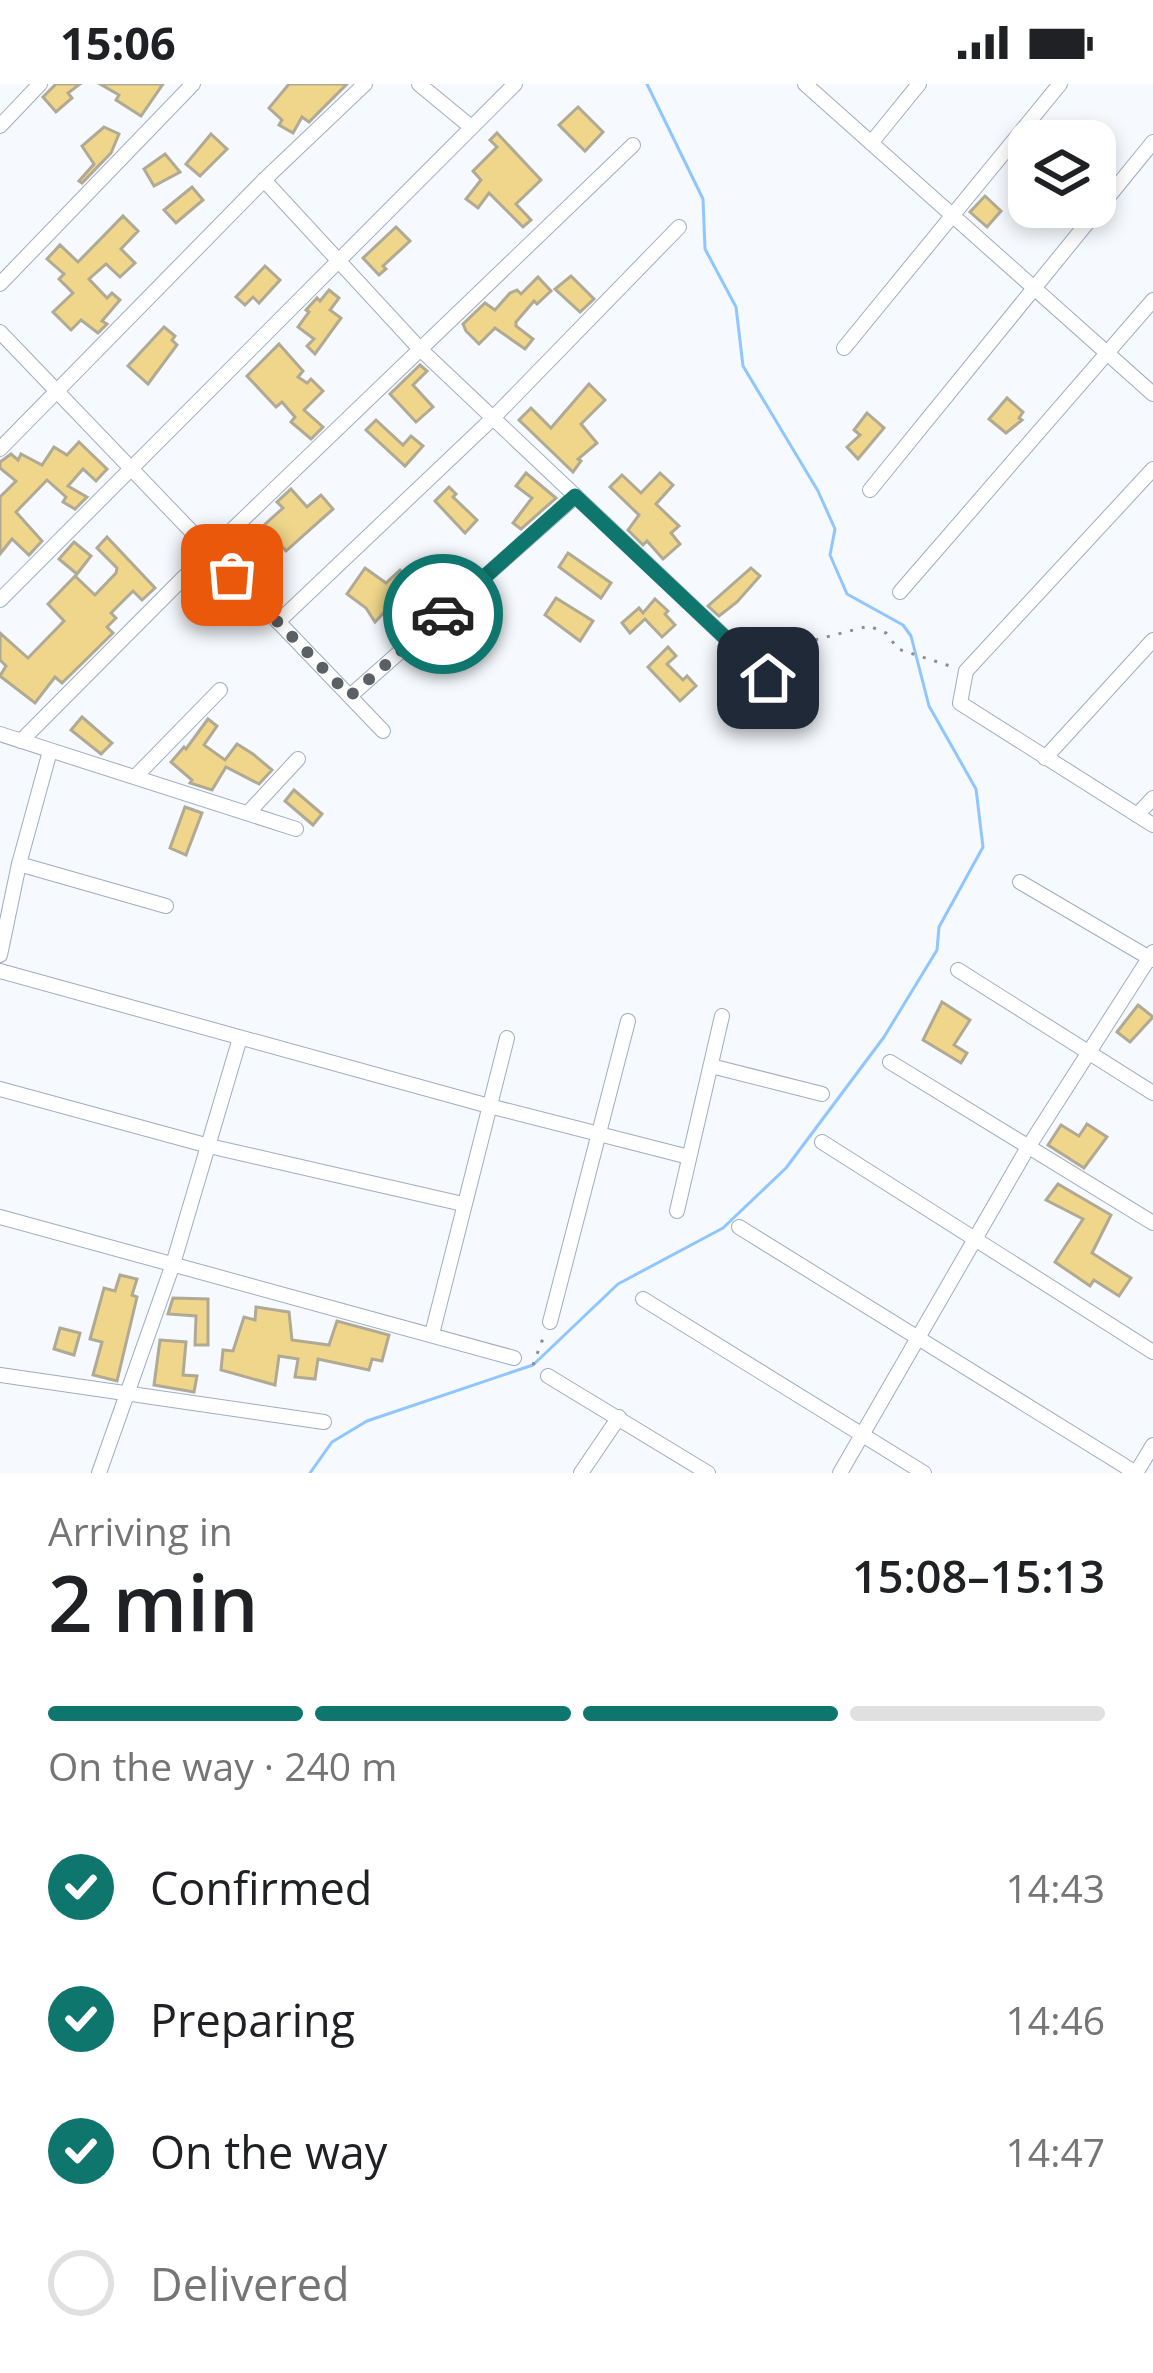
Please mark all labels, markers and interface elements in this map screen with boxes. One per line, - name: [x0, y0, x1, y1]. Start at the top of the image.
- text: 15:06: [60, 12, 176, 73]
- map controls: [1008, 120, 1116, 228]
- button: layers: [1008, 120, 1116, 228]
- pin: [181, 524, 283, 626]
- icon: bag: [199, 542, 265, 608]
- courier: [383, 554, 503, 674]
- icon: car: [410, 581, 476, 647]
- pin: [717, 627, 819, 729]
- icon: home: [735, 645, 801, 711]
- text: Arriving in: [48, 1504, 233, 1557]
- text: 15:08–15:13: [852, 1545, 1105, 1606]
- text: 2 min: [48, 1549, 259, 1655]
- text: On the way · 240 m: [48, 1739, 397, 1792]
- icon: check: [48, 1854, 114, 1920]
- text: Confirmed: [150, 1857, 372, 1918]
- text: 14:43: [1006, 1861, 1105, 1914]
- icon: check: [48, 1986, 114, 2052]
- text: Preparing: [150, 1989, 355, 2050]
- text: 14:46: [1006, 1993, 1105, 2046]
- icon: check: [48, 2118, 114, 2184]
- text: On the way: [150, 2121, 387, 2182]
- text: 14:47: [1006, 2125, 1105, 2178]
- text: Delivered: [150, 2253, 350, 2314]

